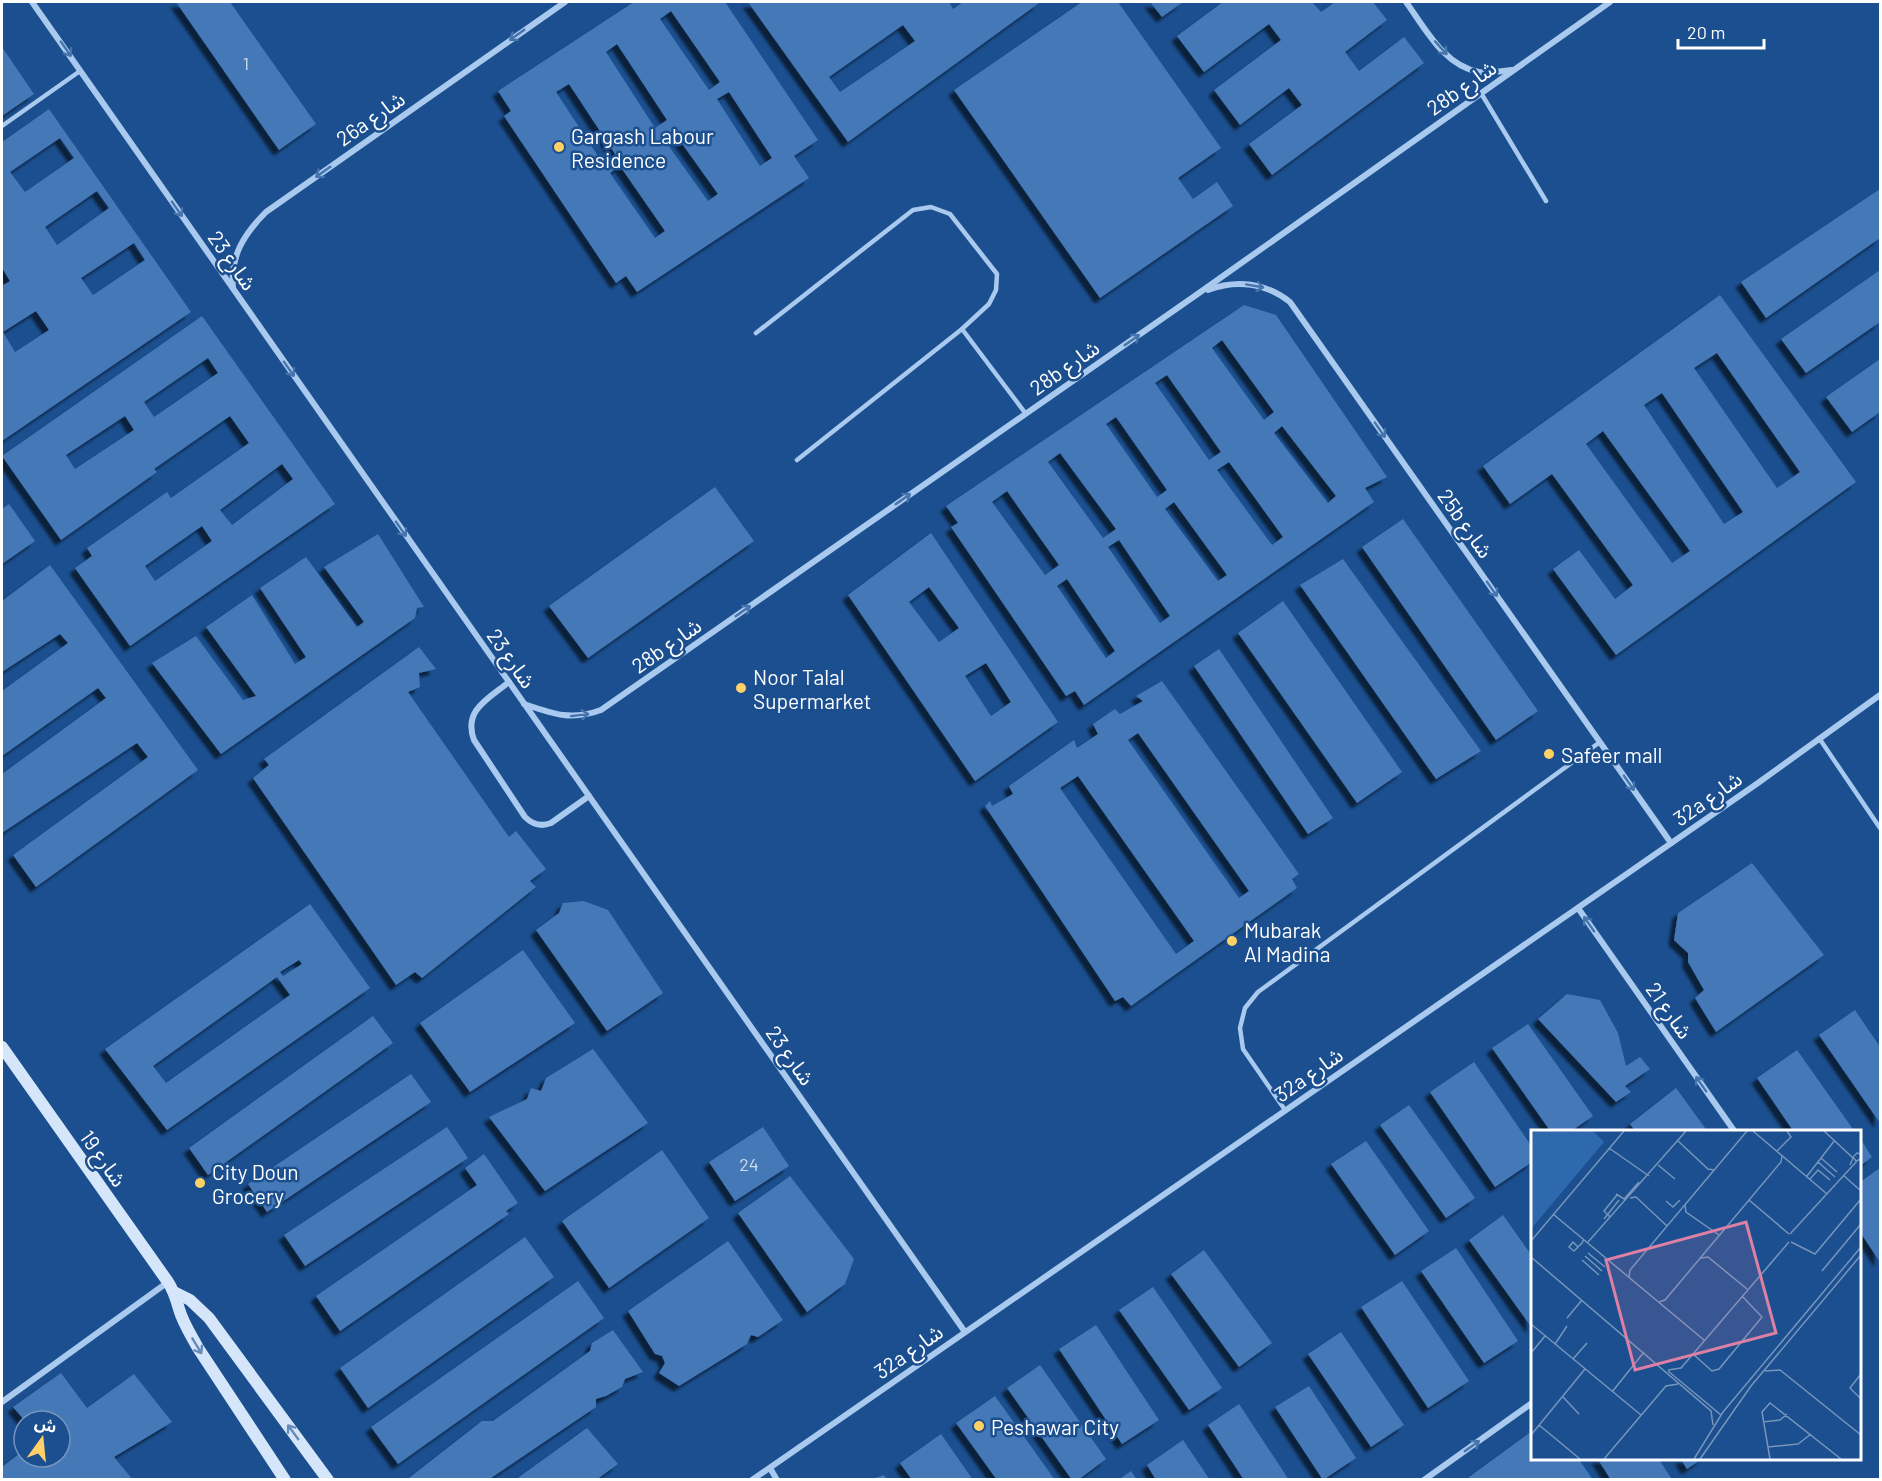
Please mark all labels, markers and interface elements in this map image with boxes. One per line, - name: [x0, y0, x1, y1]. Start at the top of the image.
- scale bar: [1678, 12, 1764, 50]
- text: 20 m: [1687, 21, 1725, 43]
- one-way arrow: [510, 29, 526, 41]
- one-way arrow: [60, 41, 72, 57]
- one-way arrow: [1434, 41, 1448, 56]
- house number: 1: [243, 52, 249, 74]
- street label: 28b شارع: [1422, 54, 1503, 123]
- street label: 26a شارع: [331, 85, 411, 154]
- place label: Gargash Labour Residence: [571, 123, 714, 172]
- marker: Gargash Labour Residence: [552, 140, 566, 154]
- one-way arrow: [316, 166, 332, 178]
- one-way arrow: [171, 201, 183, 217]
- street label: شارع 23: [200, 225, 262, 297]
- one-way arrow: [1245, 280, 1265, 291]
- one-way arrow: [1123, 333, 1139, 346]
- street label: 28b شارع: [1025, 334, 1106, 403]
- one-way arrow: [283, 361, 295, 377]
- one-way arrow: [1374, 421, 1386, 437]
- street label: 25b شارع: [1430, 484, 1499, 565]
- one-way arrow: [894, 493, 911, 505]
- one-way arrow: [395, 520, 407, 536]
- one-way arrow: [1486, 580, 1498, 597]
- one-way arrow: [735, 605, 751, 617]
- street label: 28b شارع: [627, 612, 708, 681]
- street label: شارع 23: [479, 623, 541, 695]
- place label: Noor Talal Supermarket: [753, 664, 871, 713]
- marker: Noor Talal Supermarket: [734, 681, 748, 695]
- one-way arrow: [570, 709, 589, 720]
- place label: Safeer mall: [1561, 742, 1662, 767]
- marker: Safeer mall: [1542, 747, 1556, 761]
- street label: 32a شارع: [1668, 765, 1748, 834]
- one-way arrow: [1623, 774, 1635, 790]
- one-way arrow: [1583, 916, 1595, 933]
- place label: Mubarak Al Madina: [1244, 917, 1330, 966]
- marker: Mubarak Al Madina: [1225, 934, 1239, 948]
- street label: شارع 21: [1638, 977, 1698, 1045]
- street label: شارع 23: [758, 1020, 820, 1092]
- street label: 32a شارع: [1269, 1041, 1349, 1110]
- one-way arrow: [1695, 1076, 1707, 1092]
- street label: شارع 19: [72, 1125, 132, 1193]
- inset map: [1531, 1130, 1861, 1460]
- house number: 24: [739, 1153, 759, 1175]
- place label: City Doun Grocery: [212, 1159, 299, 1208]
- marker: City Doun Grocery: [193, 1176, 207, 1190]
- street label: 32a شارع: [869, 1318, 949, 1387]
- one-way arrow: [191, 1337, 203, 1354]
- north arrow: [12, 1409, 72, 1469]
- text: ش: [33, 1412, 59, 1437]
- place label: Peshawar City: [991, 1414, 1119, 1439]
- marker: Peshawar City: [972, 1419, 986, 1433]
- one-way arrow: [287, 1425, 299, 1441]
- one-way arrow: [1463, 1440, 1480, 1452]

